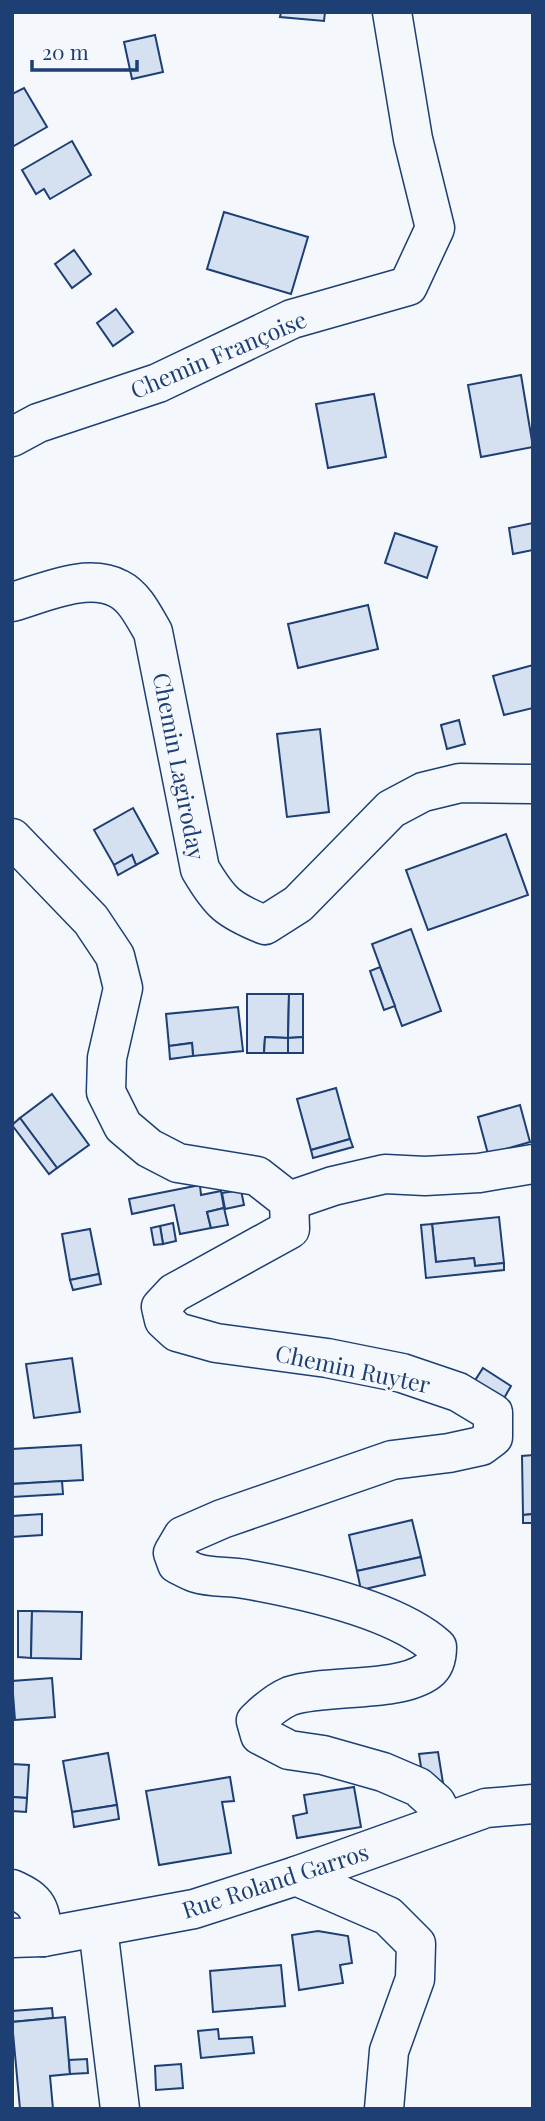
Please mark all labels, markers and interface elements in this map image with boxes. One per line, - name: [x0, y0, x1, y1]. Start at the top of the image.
- scale bar: [32, 28, 136, 72]
- text: 20 m: [42, 37, 89, 65]
- street label: Chemin Françoise: [125, 303, 311, 405]
- street label: Chemin Lagiroday: [147, 670, 213, 863]
- street label: Chemin Ruyter: [273, 1336, 433, 1400]
- street label: Rue Roland Garros: [178, 1835, 372, 1925]

